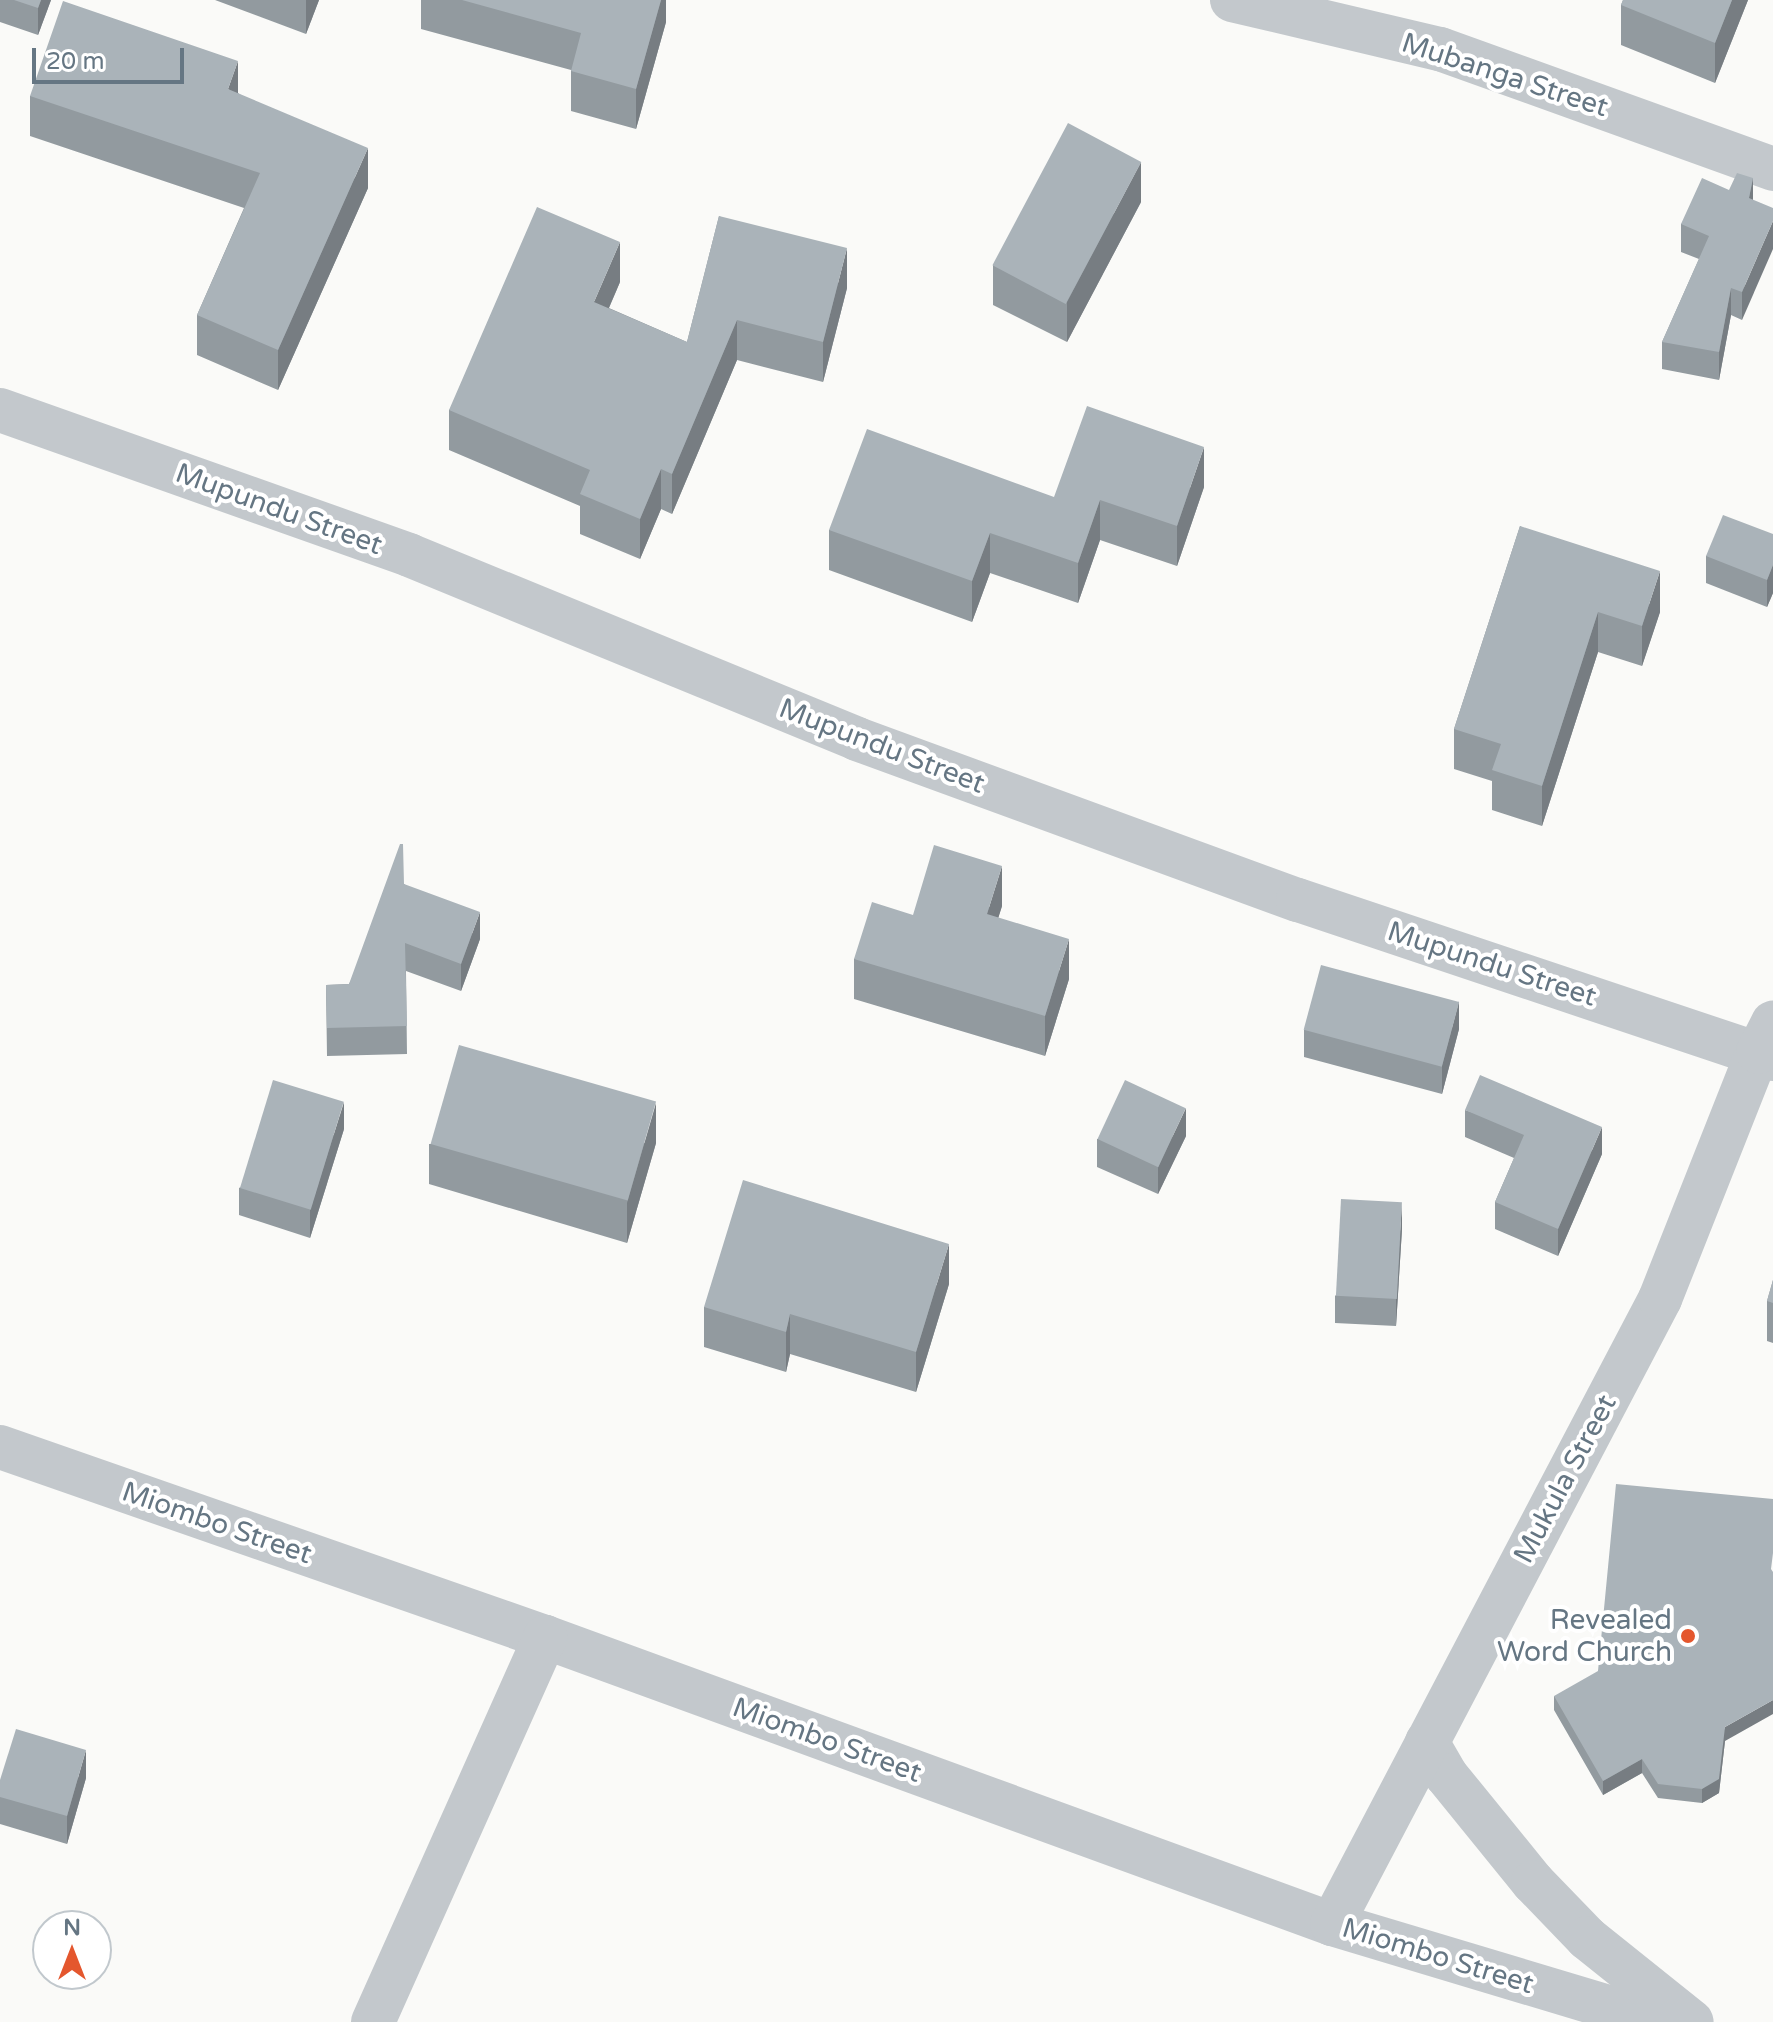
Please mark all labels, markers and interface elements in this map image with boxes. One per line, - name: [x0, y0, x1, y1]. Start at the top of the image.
- street label: Mubanga Street: [1398, 26, 1612, 124]
- scale bar: [36, 32, 188, 82]
- text: 20 m: [46, 47, 104, 76]
- street label: Mupundu Street: [171, 456, 387, 562]
- street label: Mupundu Street: [774, 691, 990, 801]
- street label: Mupundu Street: [1383, 914, 1601, 1014]
- street label: Mukula Street: [1506, 1389, 1624, 1569]
- street label: Miombo Street: [118, 1475, 316, 1571]
- place label: Revealed Word Church: [1497, 1603, 1672, 1669]
- marker: Revealed Word Church: [1679, 1627, 1697, 1645]
- street label: Miombo Street: [728, 1690, 926, 1790]
- north arrow: [32, 1910, 112, 1990]
- street label: Miombo Street: [1338, 1911, 1538, 2001]
- text: N: [63, 1915, 81, 1941]

